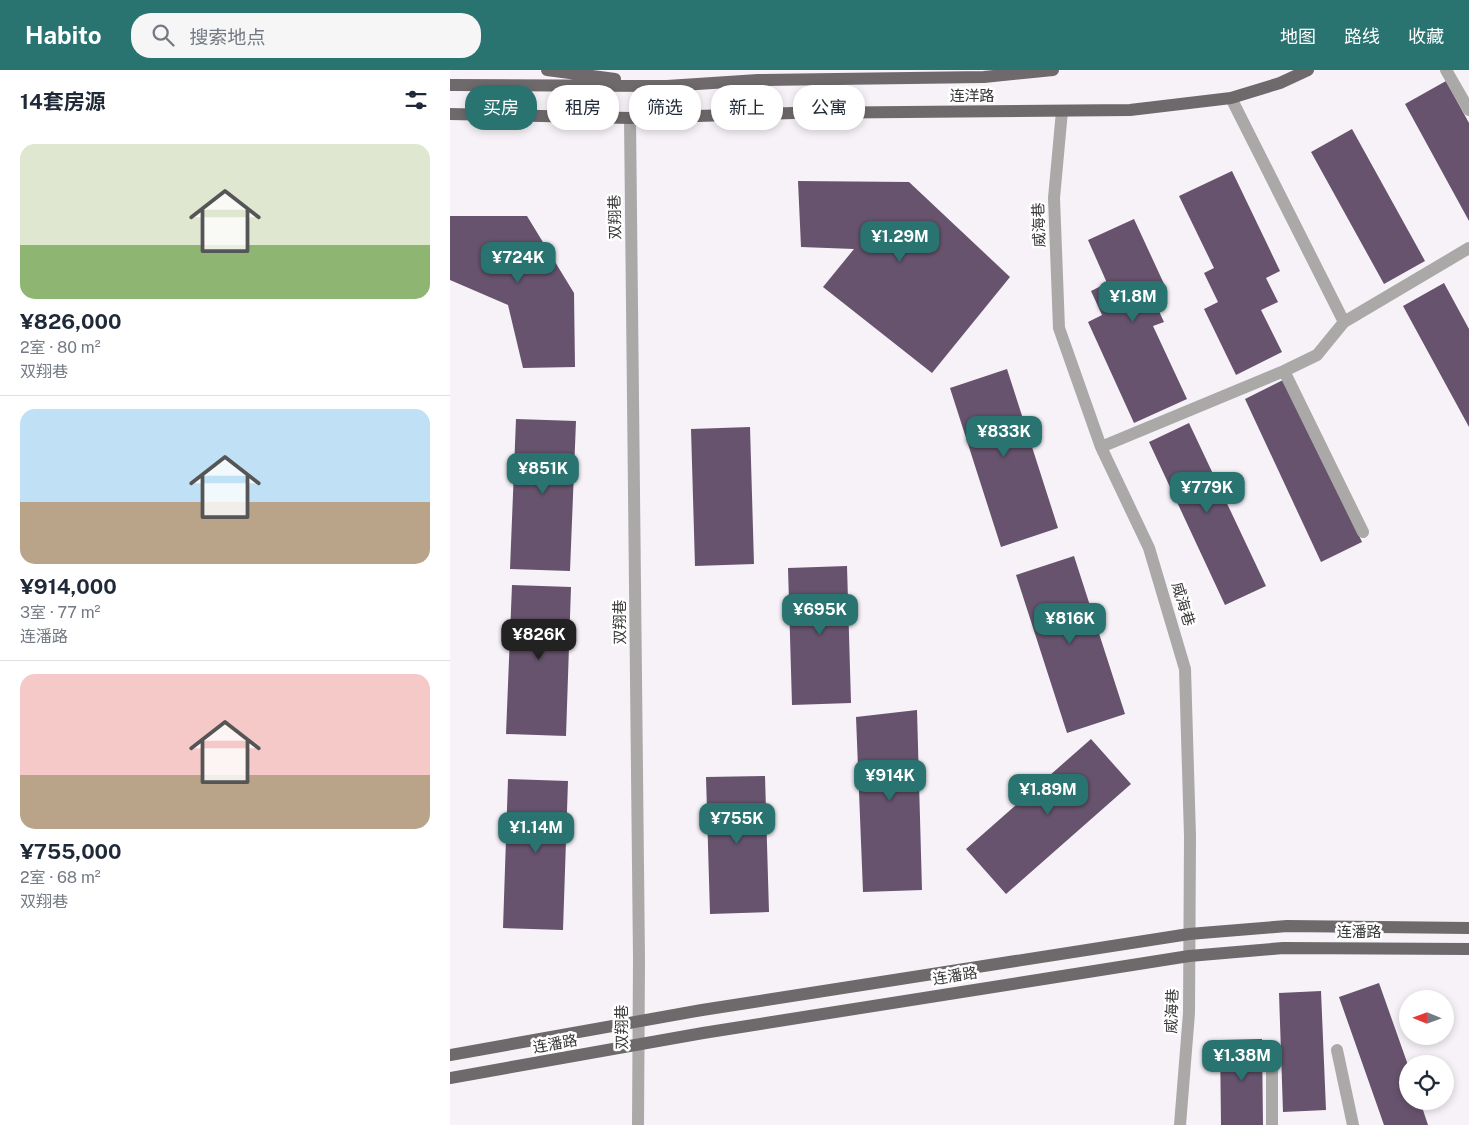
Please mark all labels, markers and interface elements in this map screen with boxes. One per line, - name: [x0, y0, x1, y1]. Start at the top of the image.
- search box: [131, 13, 481, 58]
- text: Habito: [25, 21, 101, 49]
- icon: search: [149, 21, 177, 49]
- text: 搜索地点: [189, 26, 265, 48]
- text: 地图: [1280, 26, 1316, 47]
- text: 路线: [1344, 26, 1380, 47]
- text: 收藏: [1408, 26, 1444, 47]
- chip: 买房: [465, 85, 537, 130]
- chip: 租房: [547, 85, 619, 130]
- chip: 筛选: [629, 85, 701, 130]
- chip: 新上: [711, 85, 783, 130]
- chip: 公寓: [793, 85, 865, 130]
- icon: filters: [402, 86, 430, 114]
- street label: 连洋路: [949, 87, 995, 104]
- text: 14套房源: [20, 89, 106, 114]
- icon: home: [180, 176, 270, 266]
- street label: 双翔巷: [606, 194, 623, 240]
- street label: 威海巷: [1029, 202, 1048, 248]
- pin: ¥1.29M: [859, 220, 941, 263]
- text: ¥1.29M: [871, 227, 929, 246]
- pin: ¥724K: [483, 242, 553, 284]
- text: ¥724K: [492, 248, 544, 267]
- pin: ¥1.8M: [1098, 280, 1168, 323]
- text: ¥1.8M: [1109, 287, 1157, 306]
- text: ¥826,000: [20, 309, 121, 334]
- text: 2室 · 80 m²: [20, 338, 101, 357]
- text: 双翔巷: [20, 362, 68, 381]
- pin: ¥833K: [969, 416, 1039, 458]
- text: ¥833K: [977, 422, 1031, 441]
- icon: home: [180, 442, 270, 532]
- pin: ¥851K: [508, 452, 578, 495]
- text: ¥851K: [518, 459, 568, 478]
- pin: ¥779K: [1172, 472, 1242, 514]
- text: ¥779K: [1181, 478, 1233, 497]
- text: ¥914,000: [20, 574, 117, 599]
- street label: 威海巷: [1169, 580, 1198, 628]
- pin: ¥695K: [785, 594, 855, 636]
- street label: 双翔巷: [611, 599, 628, 645]
- text: ¥695K: [793, 600, 847, 619]
- pin: ¥816K: [1035, 602, 1105, 645]
- text: 3室 · 77 m²: [20, 603, 100, 622]
- text: ¥816K: [1045, 609, 1095, 628]
- pin: ¥826K: [504, 618, 574, 661]
- text: ¥826K: [512, 625, 566, 644]
- text: 连潘路: [20, 627, 68, 646]
- icon: home: [180, 707, 270, 797]
- pin: ¥914K: [855, 760, 925, 802]
- text: ¥914K: [865, 766, 915, 785]
- pin: ¥1.89M: [1007, 774, 1089, 816]
- text: ¥1.89M: [1019, 780, 1077, 799]
- pin: ¥755K: [702, 802, 772, 845]
- text: ¥755K: [710, 809, 764, 828]
- pin: ¥1.14M: [495, 812, 577, 854]
- text: ¥1.14M: [509, 818, 563, 837]
- text: ¥755,000: [20, 839, 122, 864]
- text: 2室 · 68 m²: [20, 868, 101, 887]
- text: 双翔巷: [20, 892, 68, 911]
- street label: 连潘路: [1336, 923, 1382, 940]
- street label: 连潘路: [931, 964, 978, 987]
- street label: 威海巷: [1162, 988, 1181, 1034]
- north arrow: [1399, 990, 1454, 1045]
- map controls: [1399, 990, 1454, 1110]
- street label: 双翔巷: [613, 1004, 630, 1050]
- street label: 连潘路: [531, 1031, 579, 1056]
- pin: ¥1.38M: [1201, 1040, 1283, 1082]
- text: ¥1.38M: [1213, 1046, 1271, 1065]
- button: locate: [1399, 1055, 1454, 1110]

